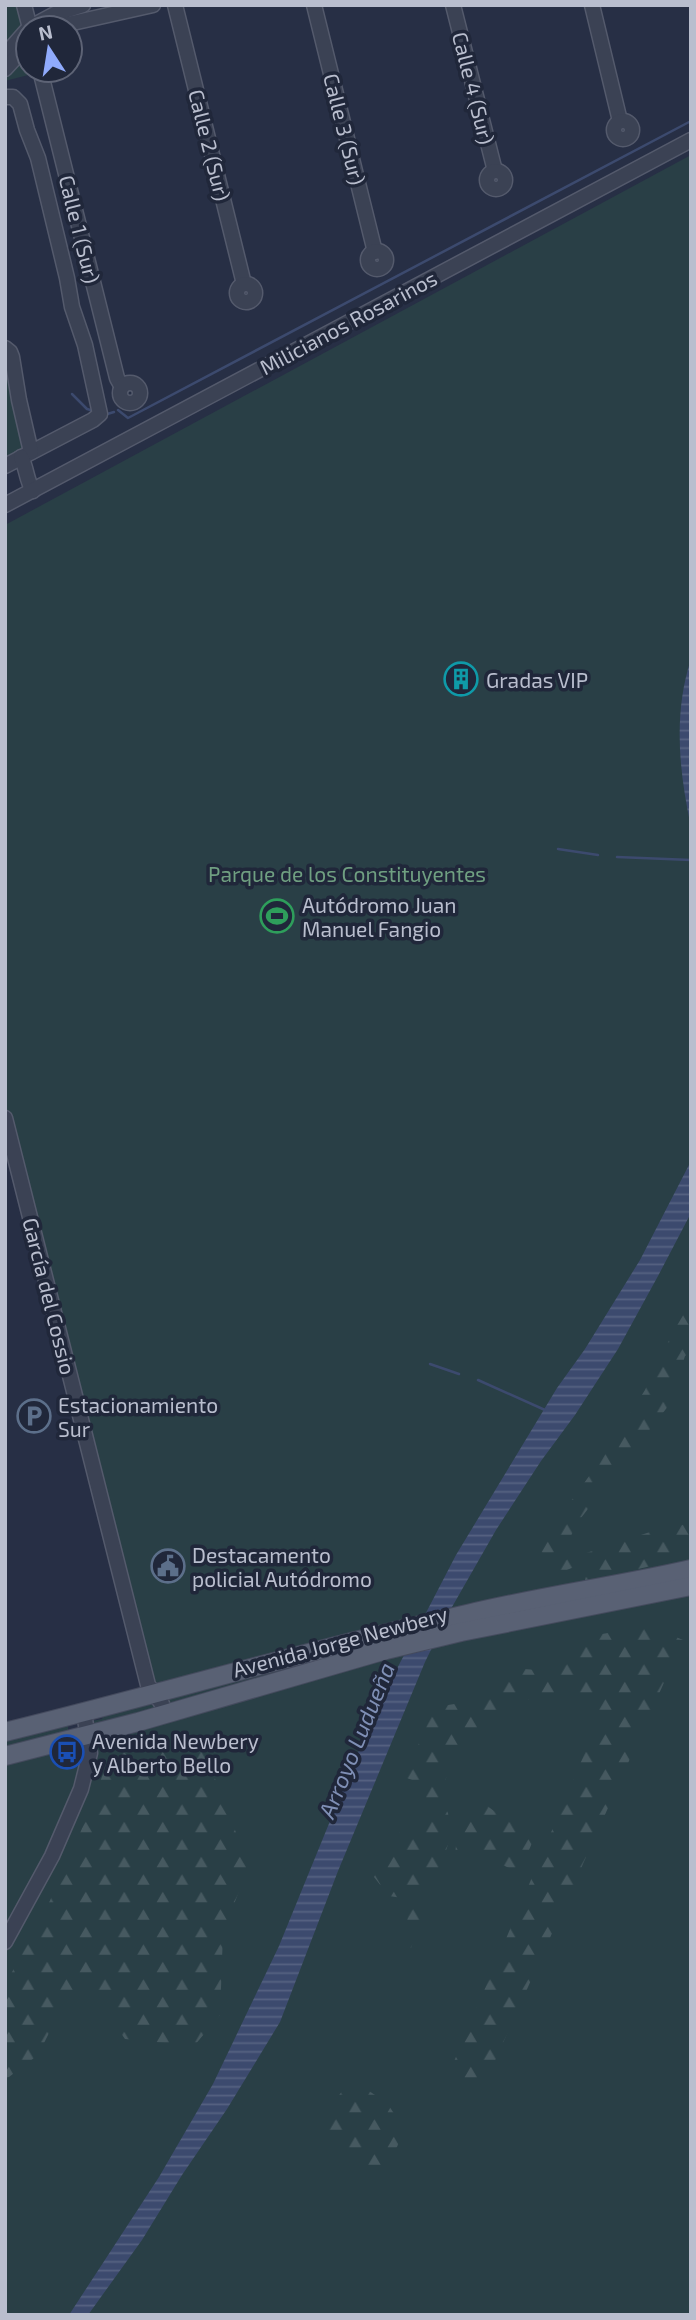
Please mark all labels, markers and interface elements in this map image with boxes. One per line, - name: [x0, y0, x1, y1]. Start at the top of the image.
- north arrow: [14, 14, 84, 84]
- text: N: [36, 19, 54, 45]
- street label: Calle 4 (Sur): [448, 29, 500, 147]
- street label: Calle 3 (Sur): [319, 71, 371, 187]
- street label: Calle 2 (Sur): [184, 87, 236, 203]
- street label: Calle 1 (Sur): [54, 172, 106, 286]
- street label: Milicianos Rosarinos: [255, 265, 441, 379]
- building icon: Gradas VIP: [442, 660, 480, 698]
- place label: Gradas VIP: [486, 667, 588, 692]
- park label: Parque de los Constituyentes: [208, 861, 486, 886]
- place label: Autódromo Juan Manuel Fangio: [302, 892, 457, 941]
- sports icon: Autódromo Juan Manuel Fangio: [258, 897, 296, 935]
- street label: García del Cossio: [18, 1215, 82, 1377]
- place label: Estacionamiento Sur: [58, 1392, 218, 1441]
- parking icon: Estacionamiento Sur: [15, 1397, 53, 1435]
- place label: Destacamento policial Autódromo: [192, 1542, 372, 1591]
- public building icon: Destacamento policial Autódromo: [149, 1547, 187, 1585]
- street label: Avenida Jorge Newbery: [230, 1600, 450, 1682]
- water label: Arroyo Ludueña: [312, 1658, 400, 1823]
- place label: Avenida Newbery y Alberto Bello: [92, 1728, 259, 1777]
- bus stop icon: Avenida Newbery y Alberto Bello: [48, 1733, 86, 1771]

